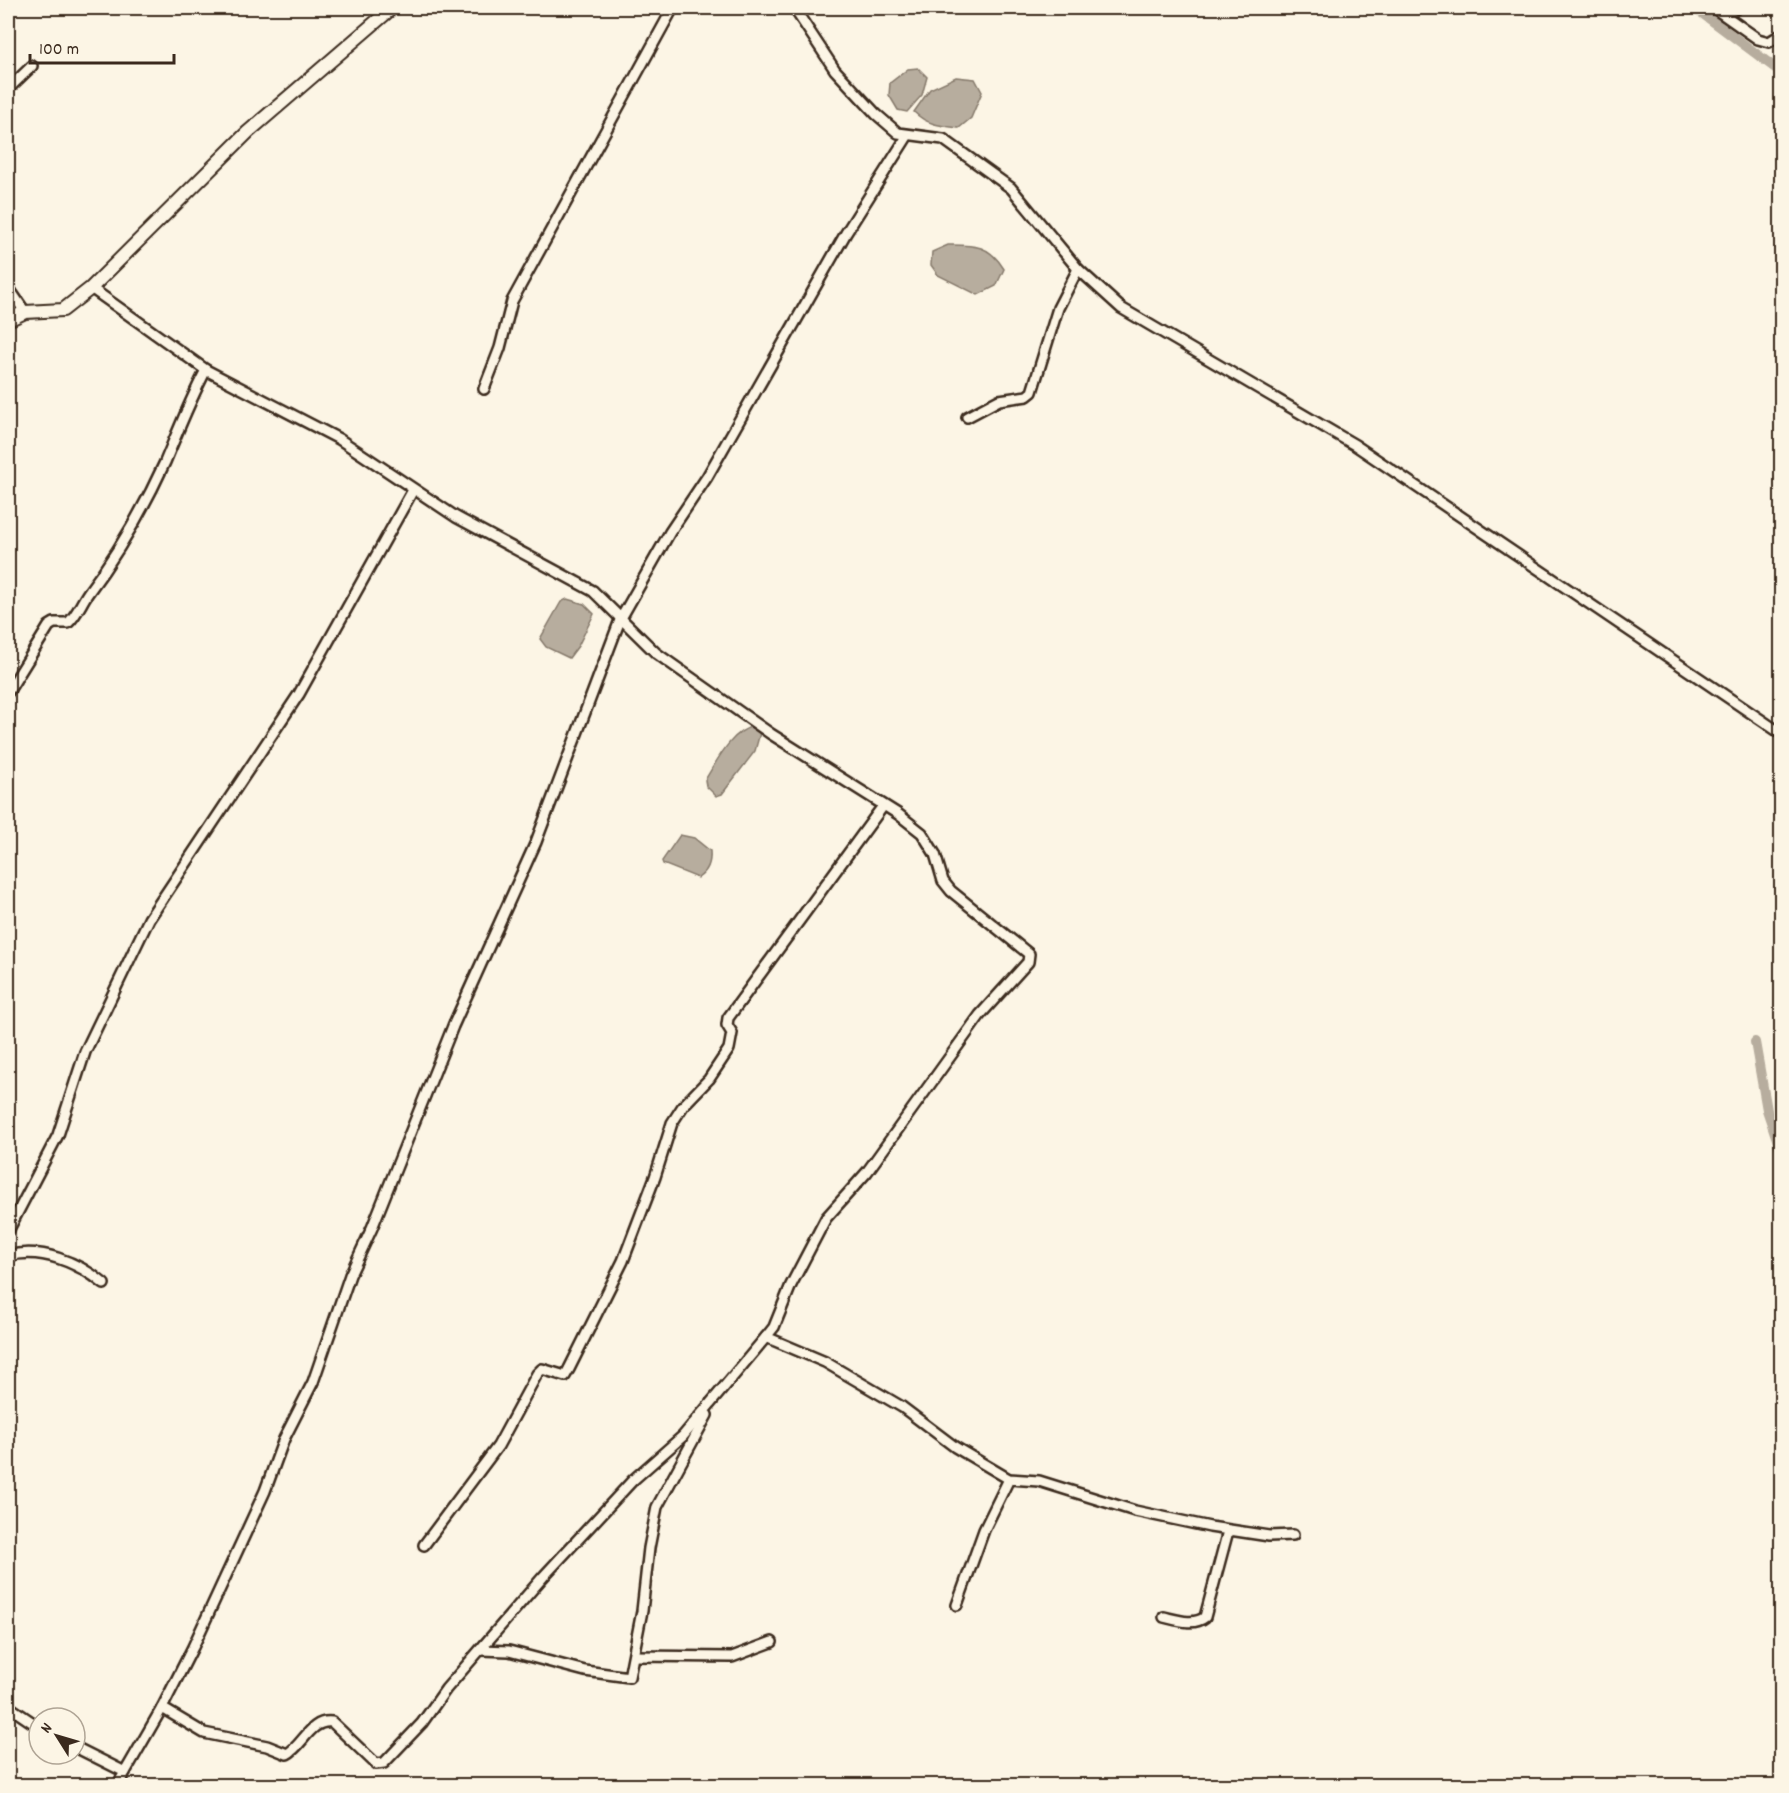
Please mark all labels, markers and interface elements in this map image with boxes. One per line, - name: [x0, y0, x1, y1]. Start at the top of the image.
- scale bar: [30, 27, 174, 65]
- text: 100 m: [39, 38, 79, 63]
- north arrow: [27, 1706, 87, 1766]
- text: N: [35, 1718, 59, 1739]

